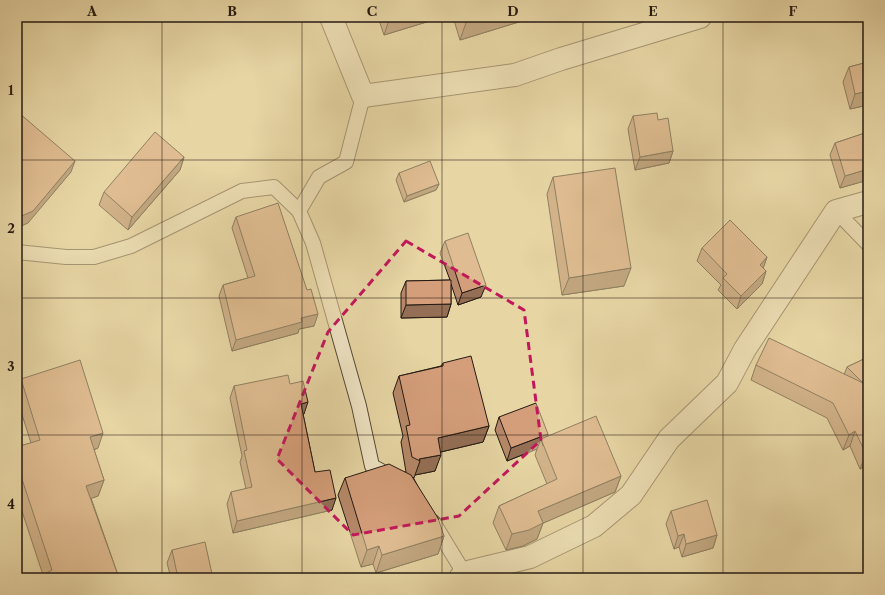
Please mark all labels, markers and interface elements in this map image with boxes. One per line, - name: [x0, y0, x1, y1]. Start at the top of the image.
- text: A: [86, 3, 98, 19]
- text: B: [227, 3, 237, 19]
- text: C: [367, 3, 377, 19]
- text: D: [507, 3, 519, 19]
- text: E: [648, 3, 658, 19]
- text: F: [789, 3, 798, 19]
- text: 1: [8, 82, 14, 98]
- text: 2: [7, 220, 15, 236]
- text: 3: [7, 358, 15, 374]
- text: 4: [7, 496, 15, 512]

